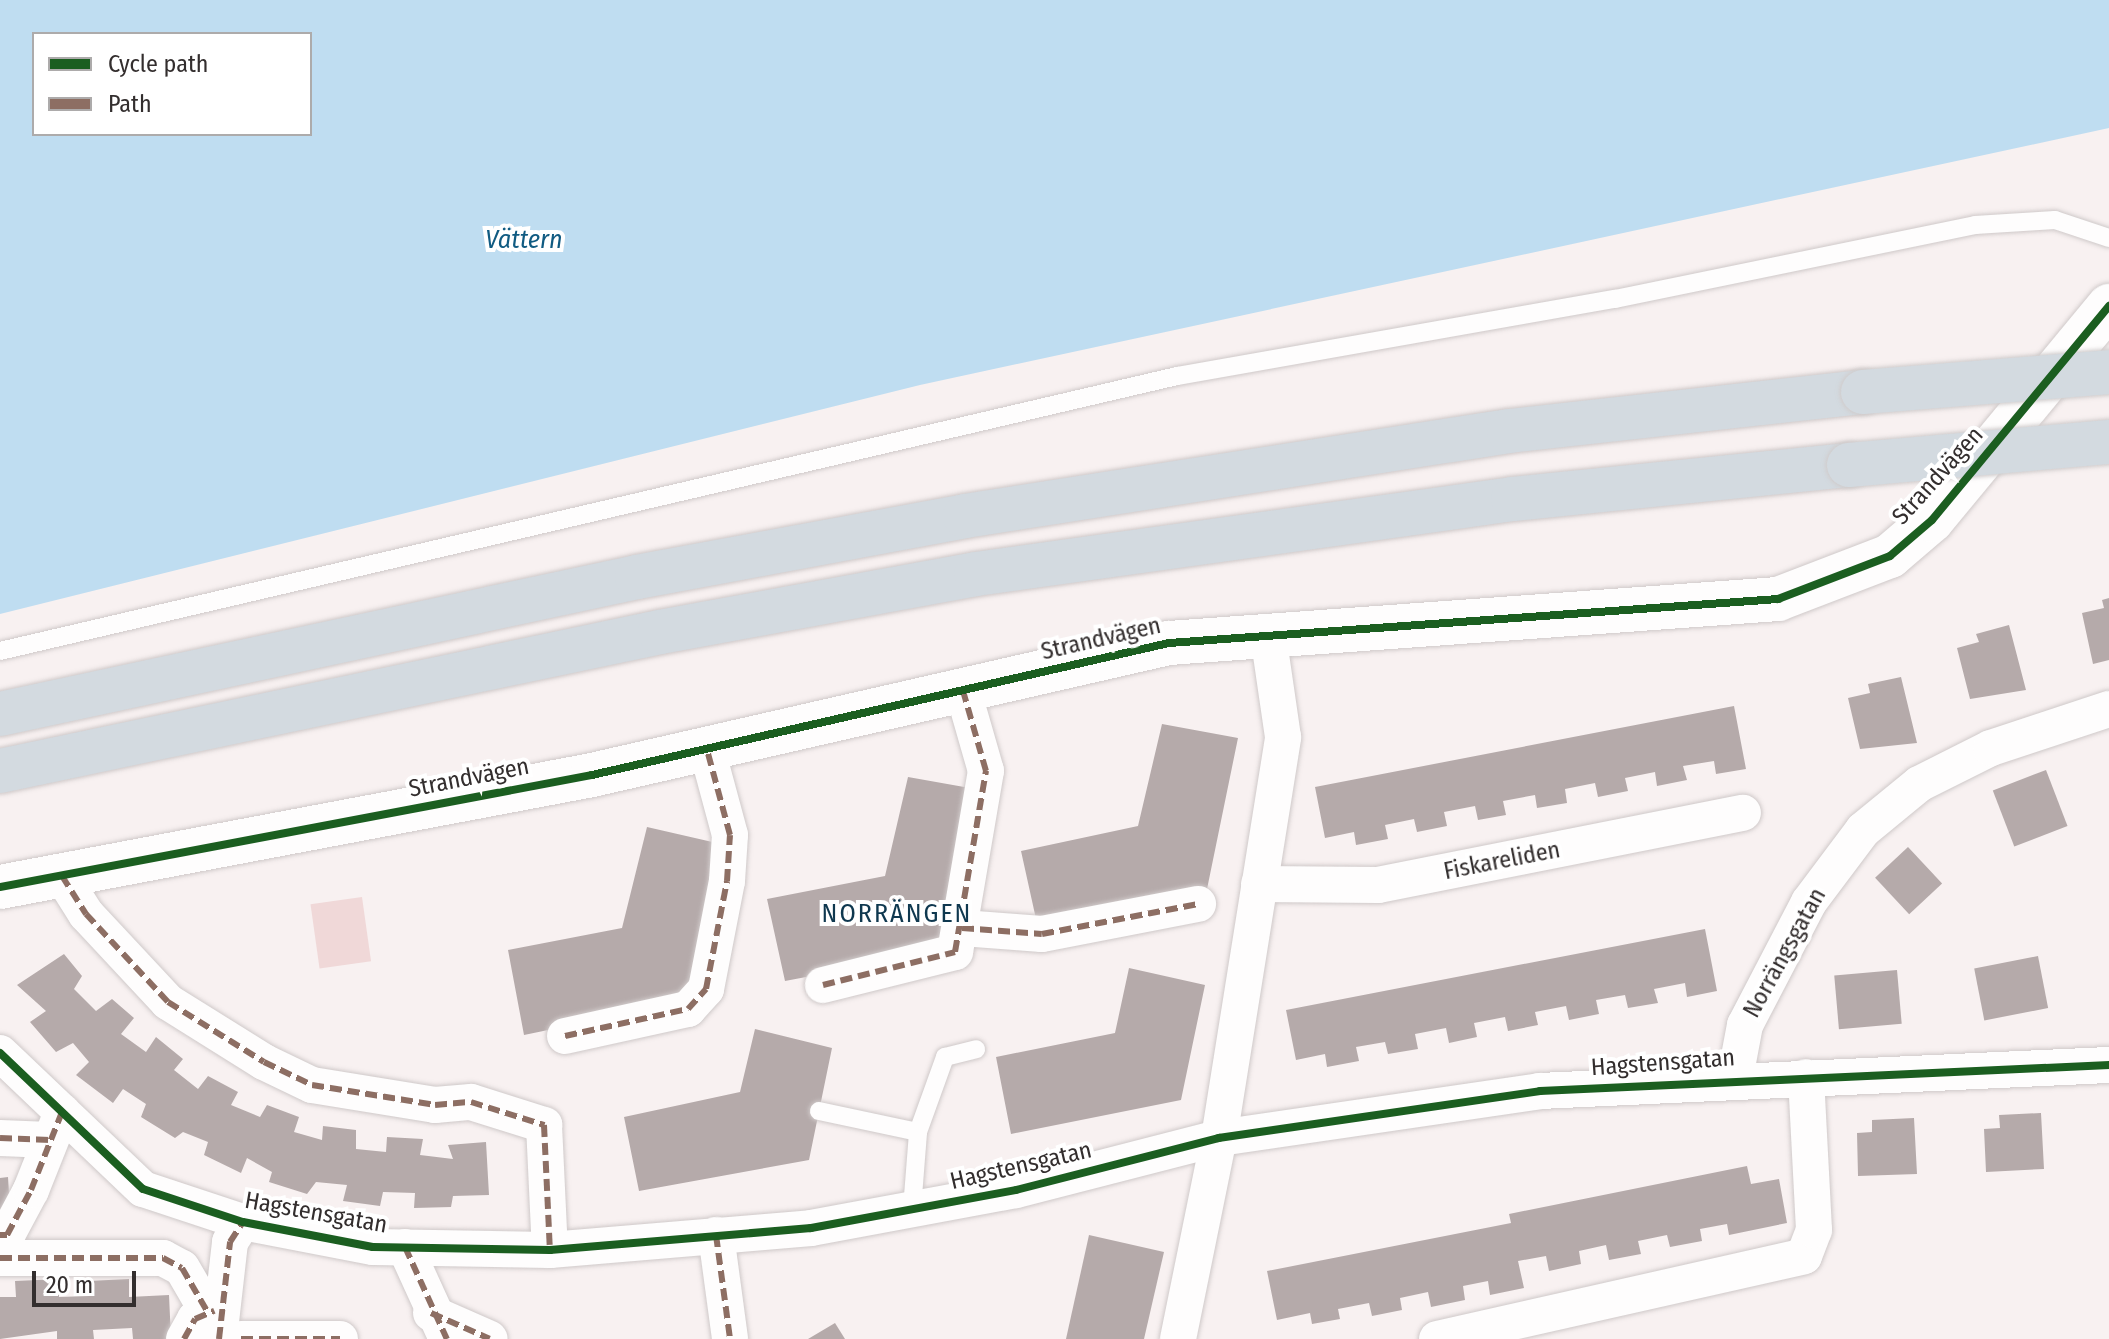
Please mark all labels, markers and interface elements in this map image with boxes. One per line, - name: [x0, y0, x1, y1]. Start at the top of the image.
- legend: [32, 32, 312, 136]
- text: Cycle path: [108, 50, 208, 78]
- text: Path: [108, 90, 152, 118]
- water label: Vättern: [485, 224, 563, 256]
- street label: Strandvägen: [1887, 421, 1989, 531]
- street label: Strandvägen: [1038, 611, 1164, 667]
- street label: Strandvägen: [406, 752, 532, 804]
- street label: Fiskareliden: [1441, 836, 1563, 886]
- street label: Norrängsgatan: [1738, 883, 1832, 1023]
- district label: NORRÄNGEN: [822, 898, 972, 930]
- street label: Hagstensgatan: [1590, 1044, 1736, 1082]
- street label: Hagstensgatan: [947, 1136, 1095, 1196]
- street label: Hagstensgatan: [242, 1186, 390, 1240]
- scale bar: [36, 1255, 140, 1305]
- text: 20 m: [46, 1271, 93, 1299]

